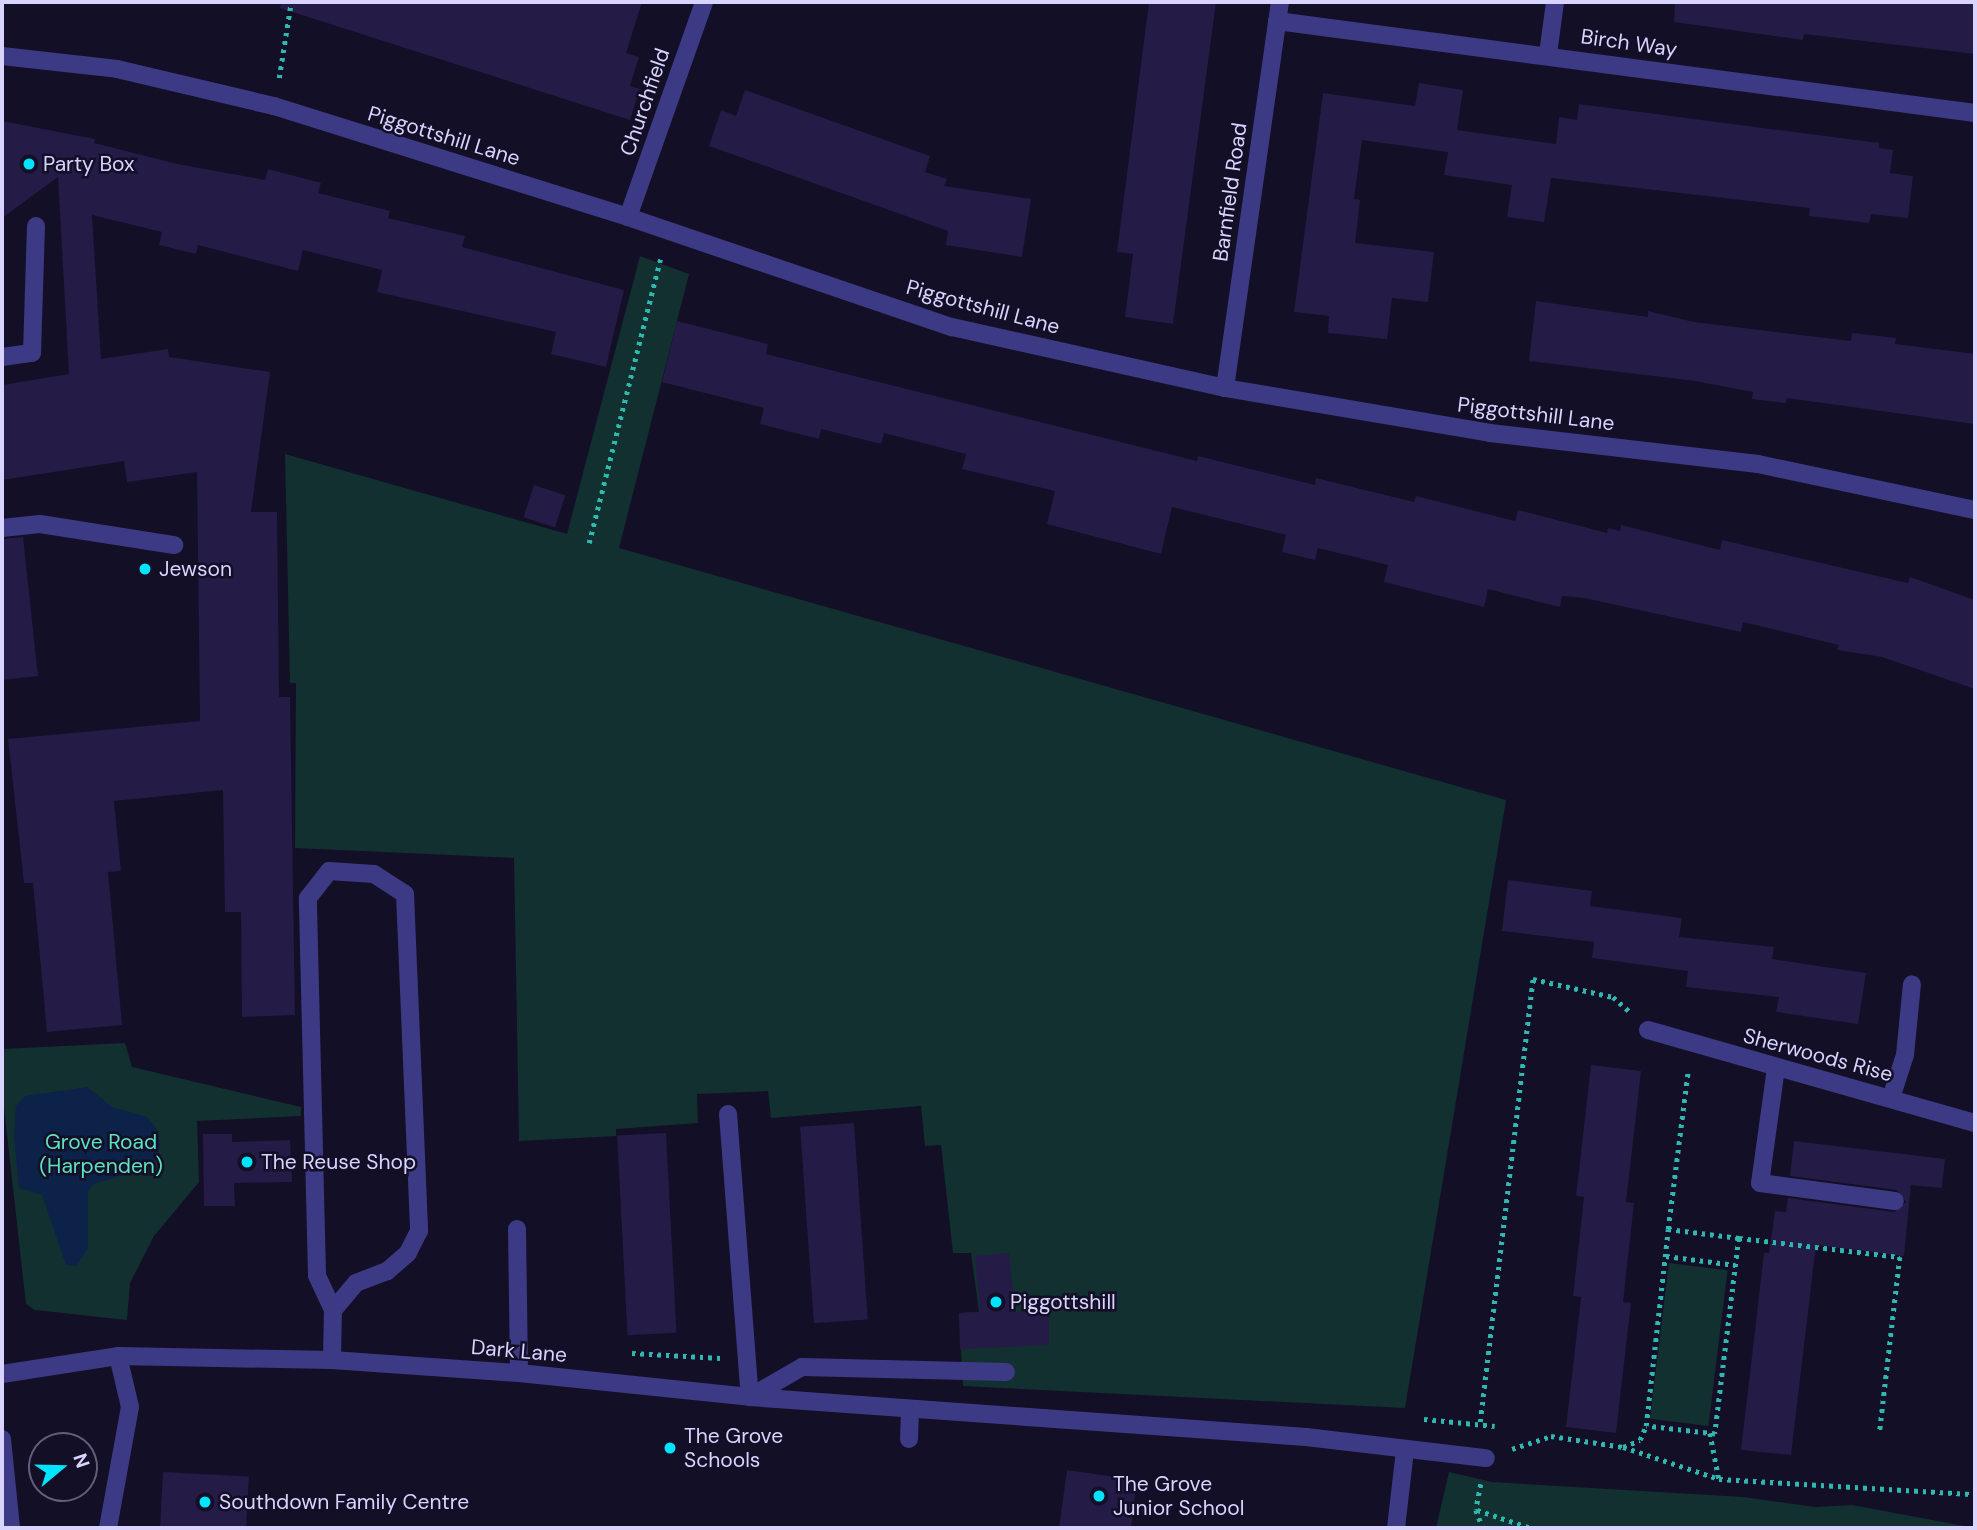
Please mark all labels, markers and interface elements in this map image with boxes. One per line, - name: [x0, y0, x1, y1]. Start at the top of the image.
- street label: Birch Way: [1579, 24, 1679, 62]
- street label: Churchfield: [615, 45, 675, 159]
- street label: Piggottshill Lane: [365, 101, 523, 171]
- street label: Barnfield Road: [1208, 121, 1252, 263]
- place label: Party Box: [43, 151, 134, 177]
- marker: Party Box: [21, 156, 37, 172]
- street label: Piggottshill Lane: [904, 274, 1062, 340]
- street label: Piggottshill Lane: [1456, 392, 1616, 436]
- place label: Jewson: [159, 556, 232, 582]
- marker: Jewson: [137, 561, 153, 577]
- street label: Sherwoods Rise: [1740, 1023, 1896, 1087]
- park label: Grove Road (Harpenden): [39, 1129, 163, 1179]
- place label: The Reuse Shop: [261, 1149, 416, 1175]
- marker: The Reuse Shop: [239, 1154, 255, 1170]
- place label: Piggottshill: [1010, 1289, 1116, 1315]
- marker: Piggottshill: [988, 1294, 1004, 1310]
- street label: Dark Lane: [470, 1334, 568, 1368]
- place label: The Grove Schools: [684, 1423, 783, 1473]
- north arrow: [28, 1432, 98, 1502]
- marker: The Grove Schools: [662, 1440, 678, 1456]
- text: N: [67, 1450, 96, 1471]
- place label: The Grove Junior School: [1113, 1471, 1244, 1521]
- marker: The Grove Junior School: [1091, 1488, 1107, 1504]
- place label: Southdown Family Centre: [219, 1489, 469, 1515]
- marker: Southdown Family Centre: [197, 1494, 213, 1510]

